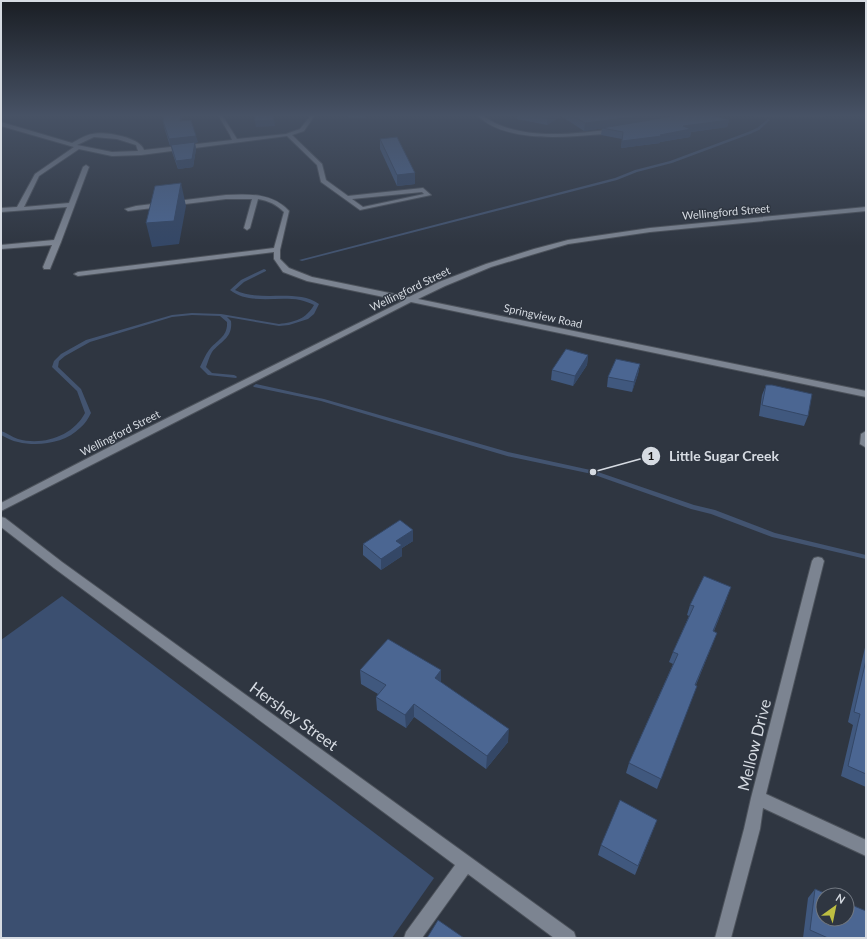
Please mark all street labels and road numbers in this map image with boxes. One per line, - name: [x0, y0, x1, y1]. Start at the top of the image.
- street label: Wellingford Street: [682, 201, 770, 222]
- street label: Wellingford Street: [367, 263, 452, 314]
- street label: Springview Road: [503, 301, 584, 330]
- street label: Wellingford Street: [78, 407, 162, 458]
- street label: Hershey Street: [246, 677, 342, 754]
- street label: Mellow Drive: [733, 697, 774, 793]

